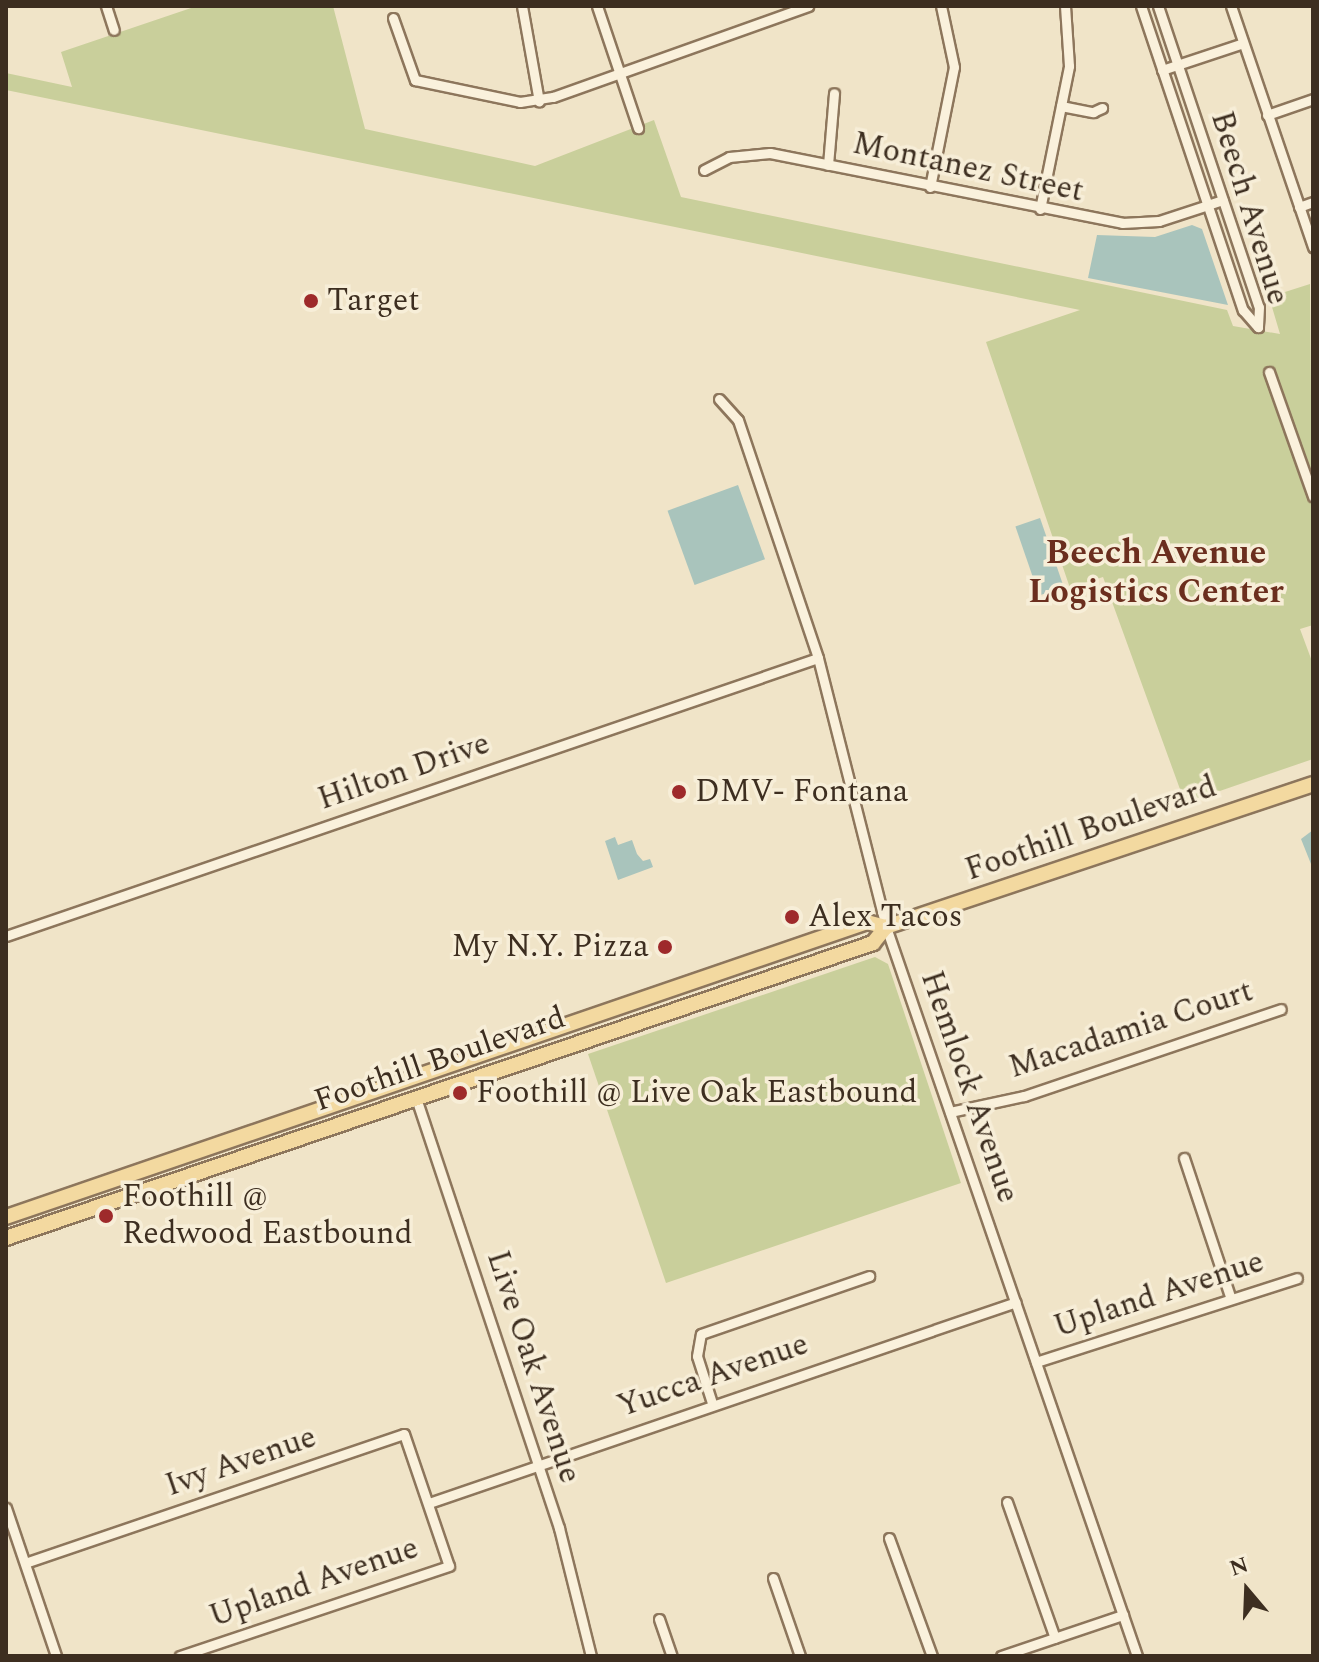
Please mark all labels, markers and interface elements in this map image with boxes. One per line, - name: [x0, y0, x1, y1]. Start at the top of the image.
- street label: Beech Avenue: [1201, 107, 1297, 309]
- street label: Montanez Street: [849, 125, 1087, 211]
- place label: Target: [327, 282, 420, 320]
- marker: Target: [302, 292, 320, 310]
- district label: Beech Avenue Logistics Center: [1028, 533, 1284, 612]
- street label: Hilton Drive: [313, 725, 495, 819]
- street label: Foothill Boulevard: [960, 768, 1222, 890]
- place label: DMV- Fontana: [695, 773, 908, 811]
- marker: DMV- Fontana: [670, 783, 688, 801]
- place label: Alex Tacos: [808, 898, 962, 936]
- marker: Alex Tacos: [783, 908, 801, 926]
- place label: My N.Y. Pizza: [452, 928, 649, 966]
- marker: My N.Y. Pizza: [656, 938, 674, 956]
- street label: Hemlock Avenue: [911, 966, 1027, 1208]
- street label: Macadamia Court: [1004, 972, 1258, 1088]
- street label: Foothill Boulevard: [309, 999, 571, 1121]
- place label: Foothill @ Live Oak Eastbound: [476, 1074, 917, 1112]
- marker: Foothill @ Live Oak Eastbound: [451, 1084, 469, 1102]
- place label: Foothill @ Redwood Eastbound: [122, 1179, 413, 1254]
- marker: Foothill @ Redwood Eastbound: [97, 1207, 115, 1225]
- street label: Upland Avenue: [1049, 1243, 1269, 1347]
- street label: Live Oak Avenue: [477, 1246, 589, 1488]
- street label: Yucca Avenue: [613, 1325, 813, 1427]
- street label: Ivy Avenue: [161, 1418, 321, 1506]
- street label: Upland Avenue: [204, 1529, 424, 1637]
- text: N: [1225, 1548, 1253, 1585]
- north arrow: [1207, 1550, 1287, 1630]

